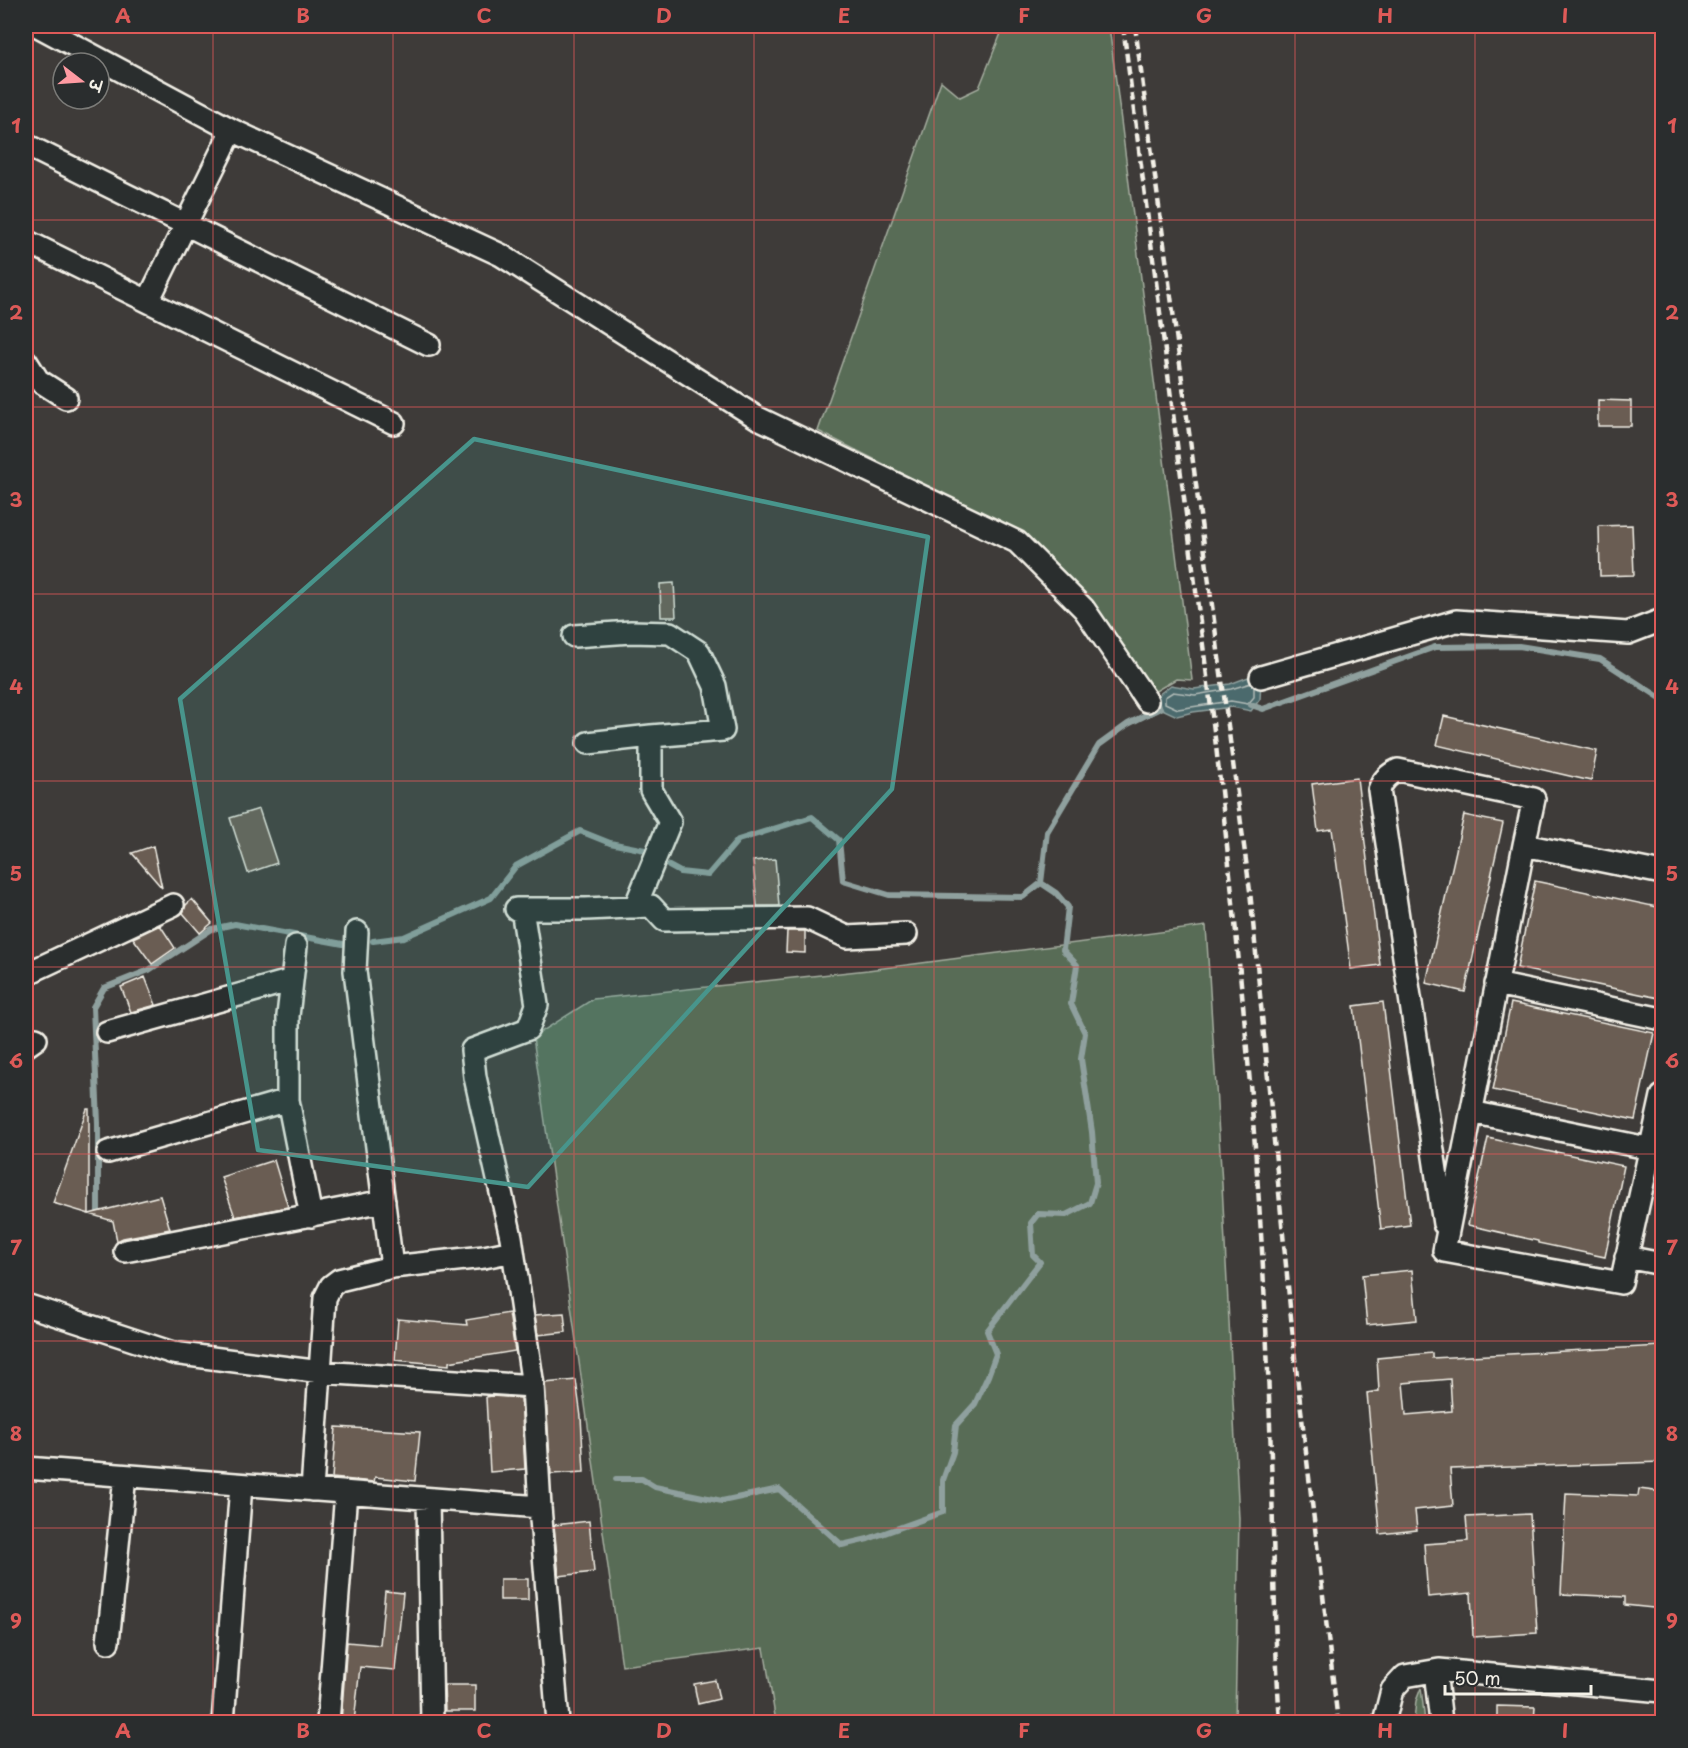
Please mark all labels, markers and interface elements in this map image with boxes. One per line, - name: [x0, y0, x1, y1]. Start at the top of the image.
- text: A: [115, 0, 131, 30]
- text: B: [296, 0, 310, 30]
- text: C: [476, 0, 492, 30]
- text: D: [656, 0, 672, 30]
- text: E: [838, 0, 850, 30]
- text: F: [1018, 0, 1030, 30]
- text: G: [1196, 0, 1212, 30]
- text: H: [1377, 0, 1393, 30]
- text: I: [1562, 0, 1568, 30]
- north arrow: [51, 51, 111, 111]
- text: उ: [83, 75, 110, 96]
- text: 1: [11, 110, 21, 140]
- text: 1: [1667, 110, 1677, 140]
- text: 2: [9, 297, 23, 327]
- text: 2: [1665, 297, 1679, 327]
- text: 3: [9, 484, 23, 514]
- text: 3: [1665, 484, 1679, 514]
- text: 4: [9, 671, 23, 701]
- text: 4: [1665, 671, 1679, 701]
- text: 5: [10, 858, 22, 888]
- text: 5: [1666, 858, 1678, 888]
- text: 6: [9, 1045, 23, 1075]
- text: 6: [1665, 1045, 1679, 1075]
- text: 7: [10, 1232, 22, 1262]
- text: 7: [1666, 1232, 1678, 1262]
- text: 8: [10, 1418, 22, 1448]
- text: 8: [1666, 1418, 1678, 1448]
- text: 9: [10, 1605, 22, 1635]
- text: 9: [1666, 1605, 1678, 1635]
- scale bar: [1445, 1658, 1590, 1696]
- text: 50 m: [1454, 1664, 1501, 1691]
- text: A: [115, 1715, 131, 1745]
- text: B: [296, 1715, 310, 1745]
- text: C: [476, 1715, 492, 1745]
- text: D: [656, 1715, 672, 1745]
- text: E: [838, 1715, 850, 1745]
- text: F: [1018, 1715, 1030, 1745]
- text: G: [1196, 1715, 1212, 1745]
- text: H: [1377, 1715, 1393, 1745]
- text: I: [1562, 1715, 1568, 1745]

